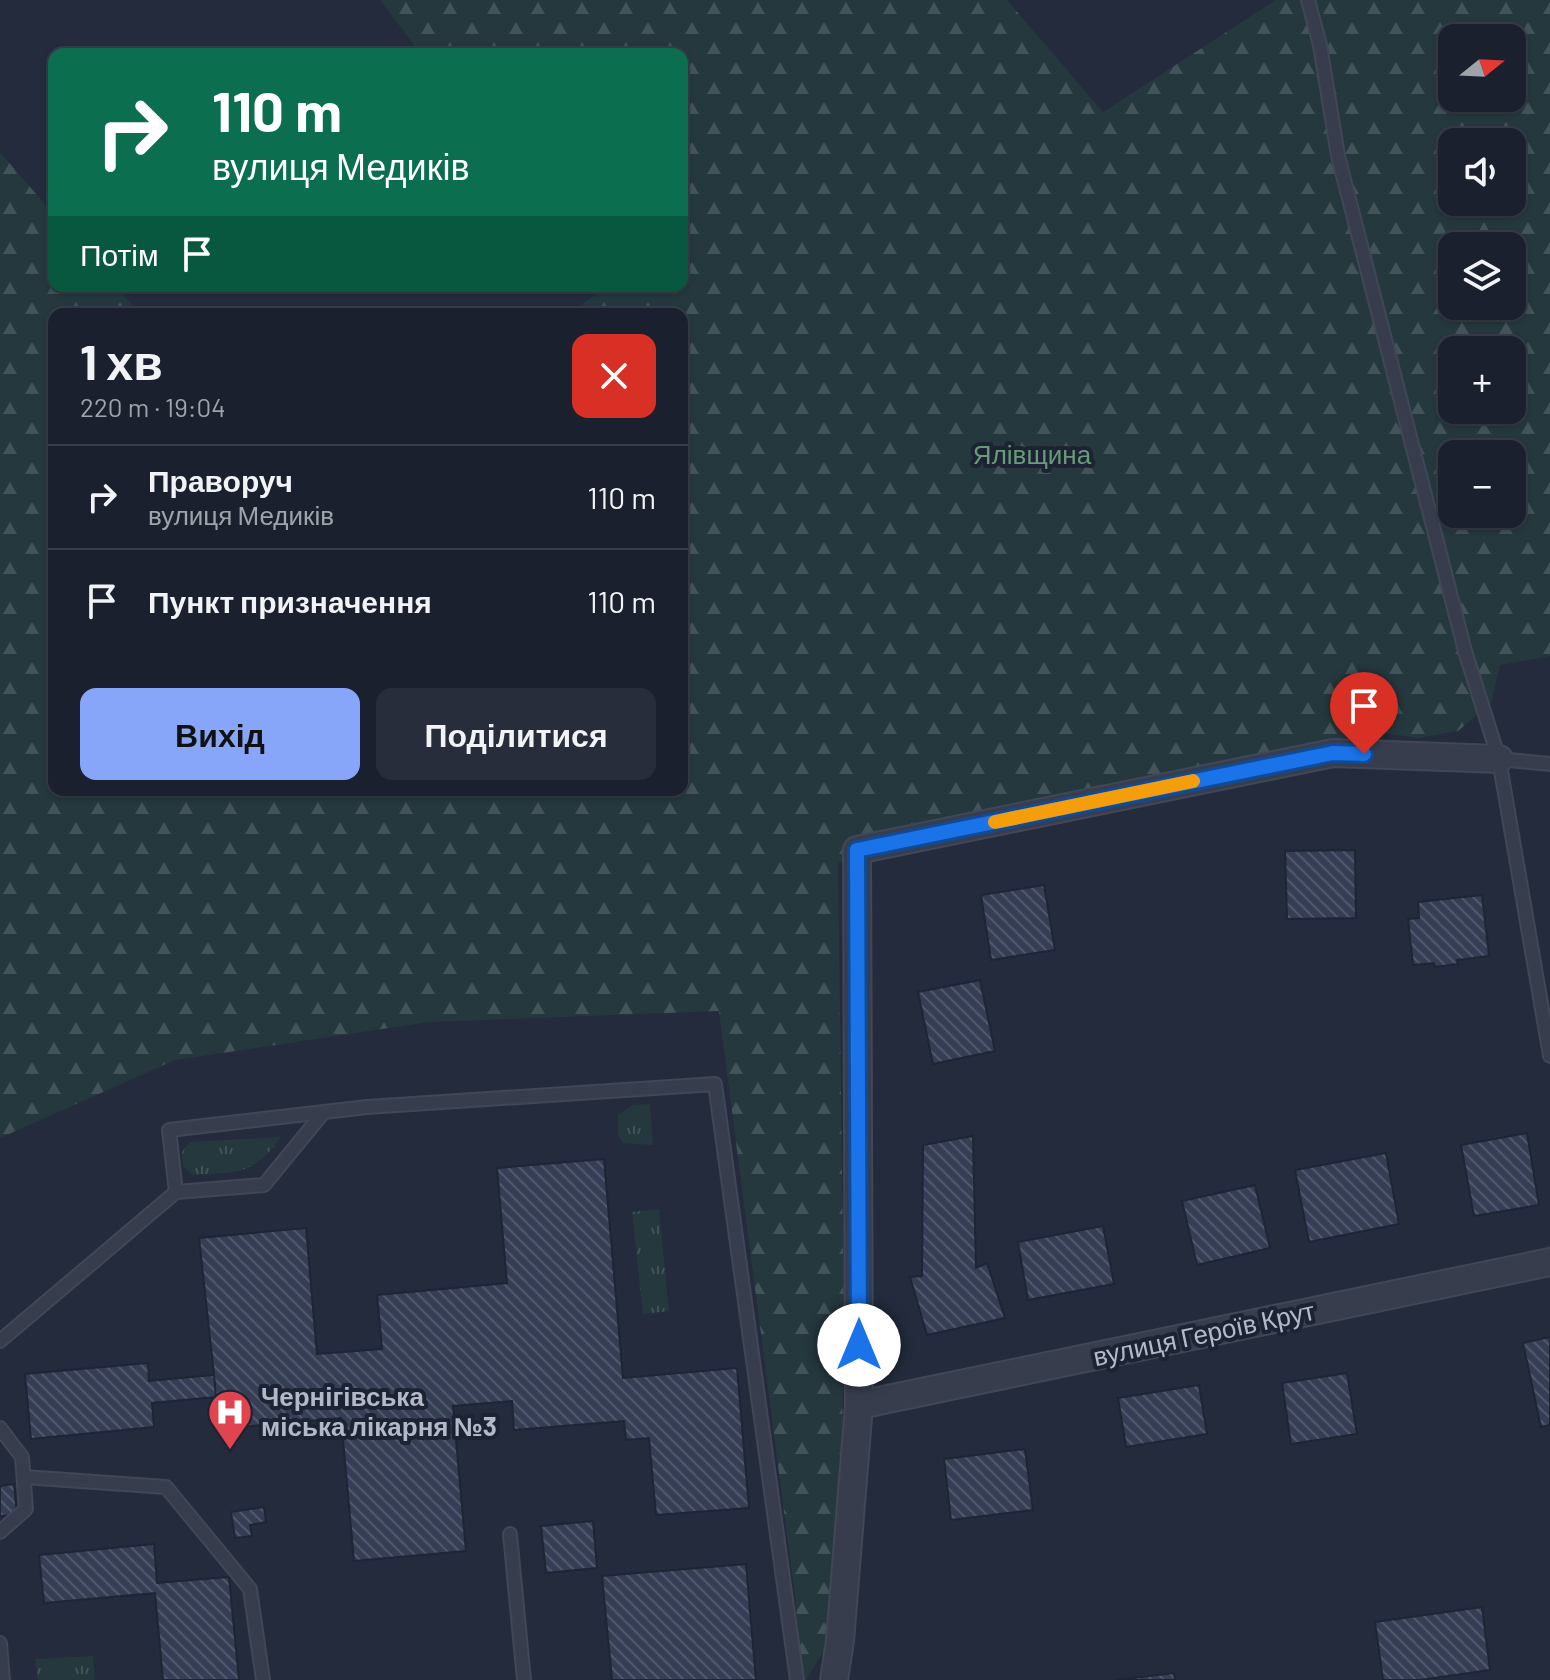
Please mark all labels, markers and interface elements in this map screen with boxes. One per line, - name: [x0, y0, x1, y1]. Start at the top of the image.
- north arrow: [1438, 24, 1526, 112]
- map controls: [1438, 24, 1526, 528]
- text: 110 m: [212, 76, 342, 143]
- icon: right: [80, 80, 184, 184]
- button: sound: [1438, 128, 1526, 216]
- text: вулиця Медиків: [212, 144, 470, 187]
- icon: arrive: [175, 232, 219, 276]
- button: layers: [1438, 232, 1526, 320]
- text: Потім: [80, 236, 159, 272]
- text: 1 хв: [80, 332, 163, 390]
- button: close: [572, 334, 656, 418]
- button: +: [1438, 336, 1526, 424]
- text: 220 m · 19:04: [80, 391, 226, 422]
- park label: Ялівщина: [973, 438, 1092, 469]
- button: −: [1438, 440, 1526, 528]
- text: Праворуч: [148, 462, 293, 498]
- icon: right: [80, 475, 124, 519]
- text: 110 m: [587, 479, 656, 515]
- text: вулиця Медиків: [148, 499, 334, 530]
- icon: arrive: [80, 579, 124, 623]
- text: Пункт призначення: [148, 583, 432, 619]
- text: 110 m: [587, 583, 656, 619]
- pin: [1330, 672, 1398, 754]
- icon: arrive: [1342, 684, 1386, 728]
- button: Вихід: [80, 688, 360, 780]
- button: Поділитися: [376, 688, 656, 780]
- street label: вулиця Героїв Крут: [1090, 1294, 1317, 1371]
- position arrow: [817, 1303, 901, 1387]
- place label: Чернігівська міська лікарня №3: [261, 1380, 497, 1441]
- hospital icon: Чернігівська міська лікарня №3: [206, 1388, 254, 1451]

